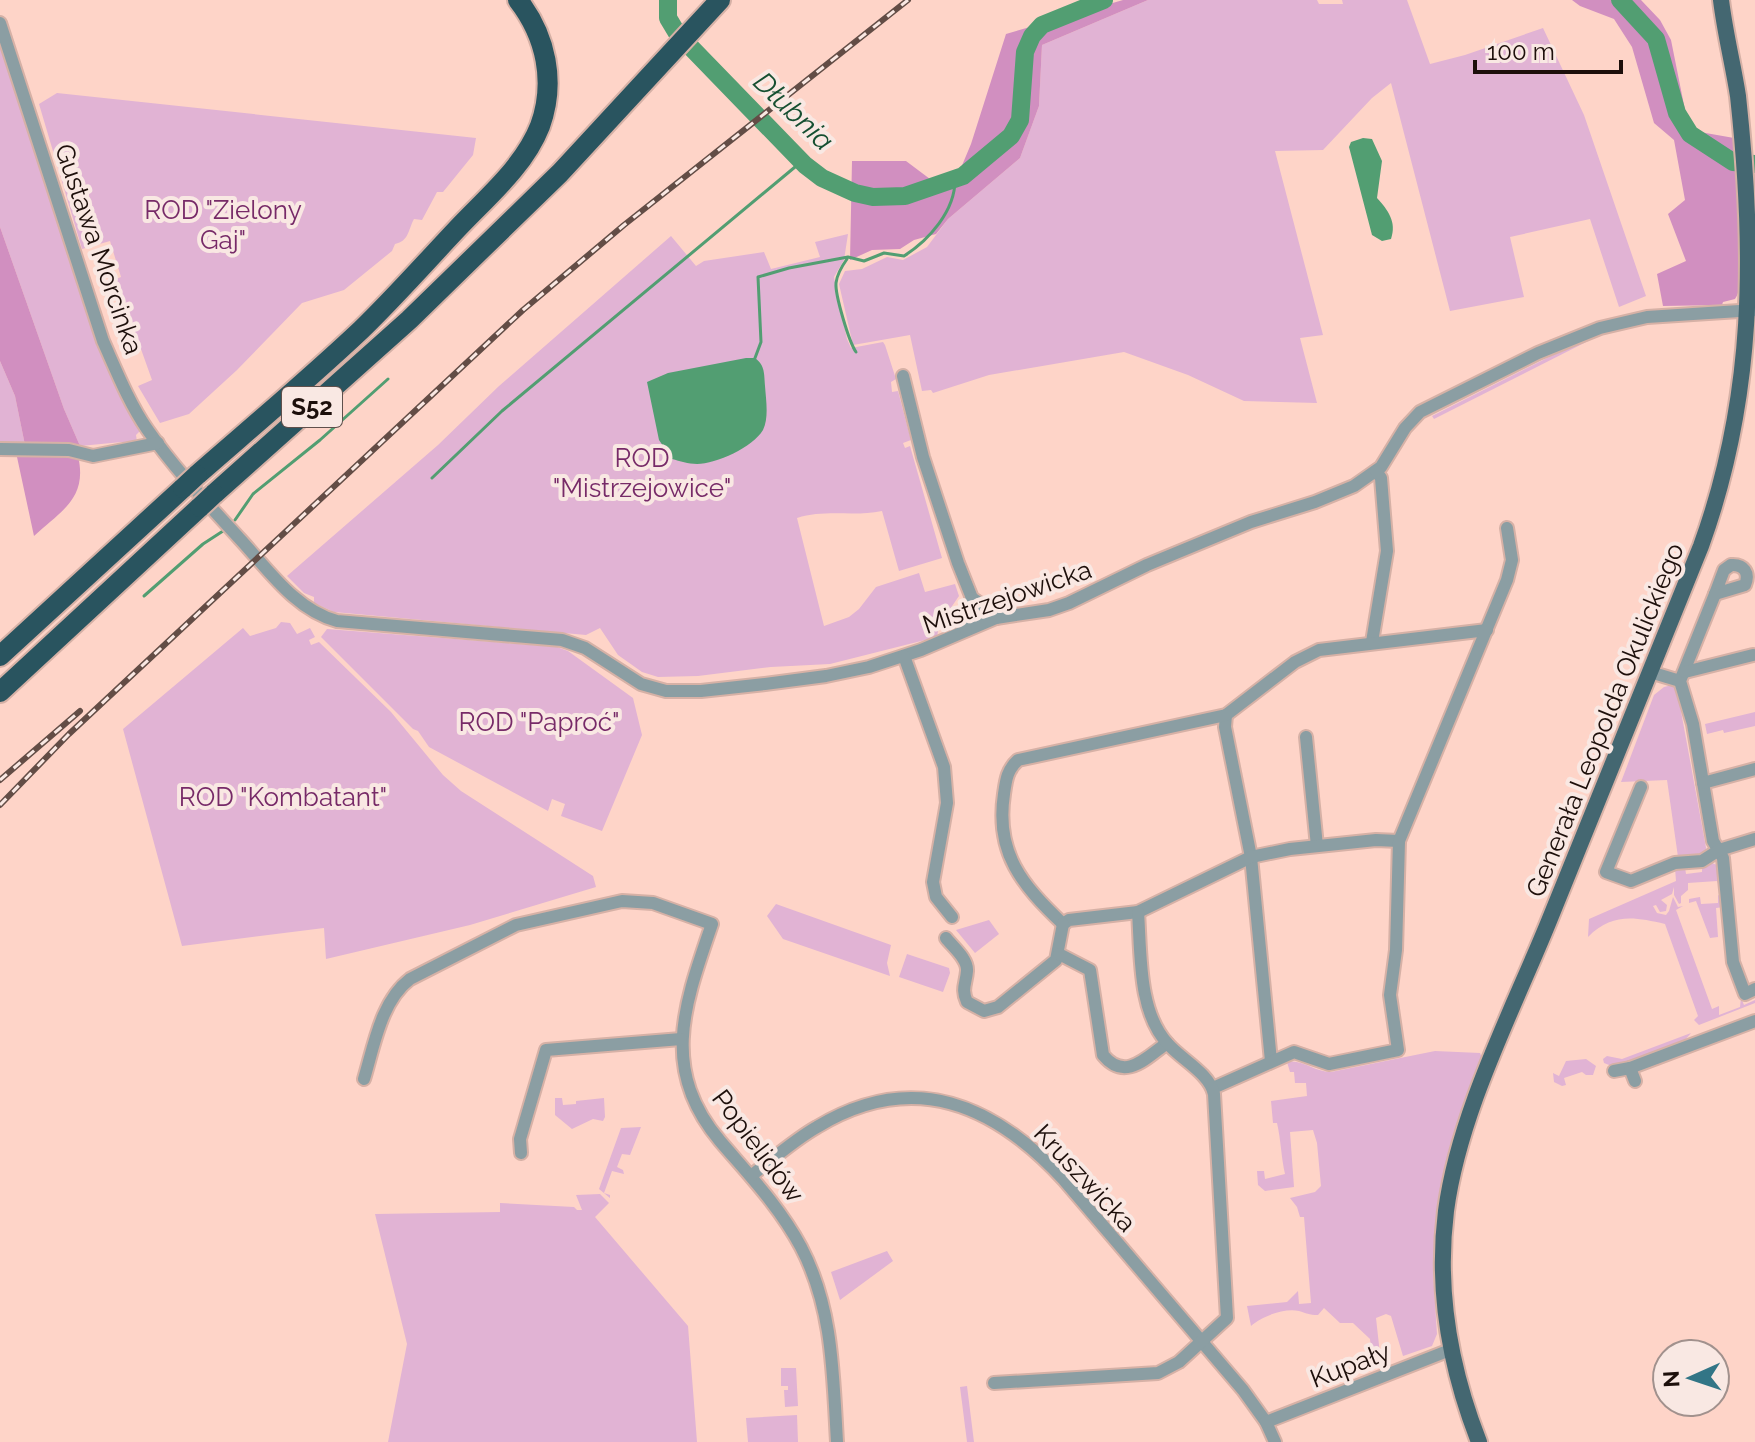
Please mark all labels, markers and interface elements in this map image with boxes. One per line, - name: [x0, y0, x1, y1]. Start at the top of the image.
- scale bar: [1475, 24, 1621, 74]
- text: 100 m: [1487, 37, 1555, 66]
- water label: Dłubnia: [747, 65, 840, 157]
- street label: Gustawa Morcinka: [49, 140, 149, 358]
- park label: ROD "Zielony Gaj": [144, 195, 302, 255]
- road number: S52: [282, 387, 342, 427]
- park label: ROD "Mistrzejowice": [553, 443, 731, 503]
- street label: Generała Leopolda Okulickiego: [1520, 539, 1690, 901]
- street label: Mistrzejowicka: [919, 554, 1095, 640]
- park label: ROD "Paproć": [459, 707, 619, 737]
- park label: ROD "Kombatant": [179, 782, 387, 812]
- street label: Popielidów: [706, 1084, 810, 1208]
- street label: Kruszwicka: [1028, 1118, 1142, 1238]
- street label: Kupały: [1306, 1336, 1394, 1394]
- north arrow: [1651, 1338, 1731, 1418]
- text: N: [1658, 1370, 1684, 1388]

